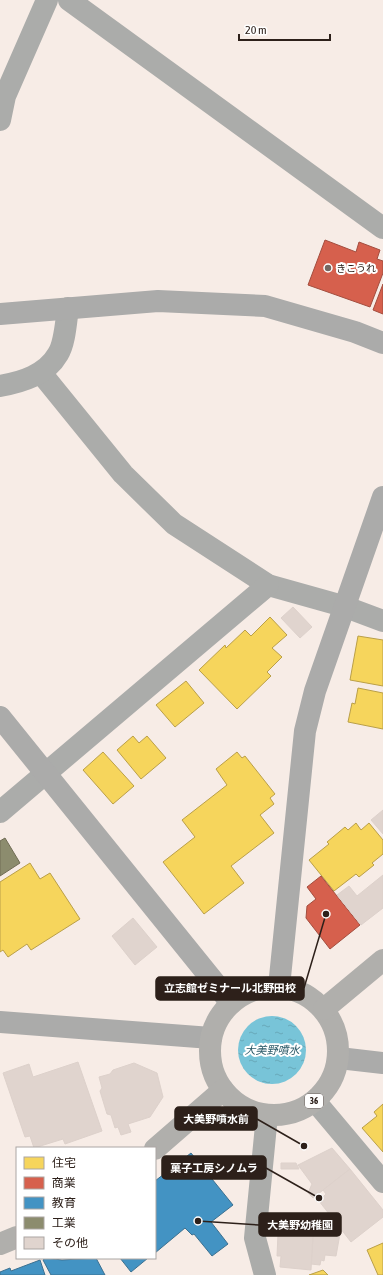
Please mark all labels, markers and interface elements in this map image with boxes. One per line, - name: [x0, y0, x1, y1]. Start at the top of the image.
- scale bar: [239, 16, 330, 42]
- text: 20 m: [245, 23, 267, 37]
- marker: きこうれ: [323, 263, 333, 273]
- place label: きこうれ: [336, 263, 376, 274]
- callout: 立志館ゼミナール北野田校: [156, 977, 304, 1000]
- text: 立志館ゼミナール北野田校: [164, 982, 296, 994]
- water label: 大美野噴水: [245, 1044, 300, 1056]
- road number: 36: [305, 1094, 323, 1108]
- callout: 大美野噴水前: [175, 1107, 257, 1130]
- text: 大美野噴水前: [183, 1113, 249, 1125]
- legend: [16, 1147, 156, 1259]
- text: 住宅: [52, 1156, 76, 1170]
- callout: 菓子工房シノムラ: [162, 1156, 266, 1179]
- text: 菓子工房シノムラ: [170, 1162, 258, 1174]
- text: 商業: [52, 1176, 76, 1190]
- text: 教育: [52, 1196, 76, 1210]
- callout: 大美野幼稚園: [259, 1213, 341, 1236]
- text: 工業: [52, 1216, 76, 1230]
- text: 大美野幼稚園: [267, 1219, 333, 1231]
- text: その他: [52, 1236, 88, 1250]

